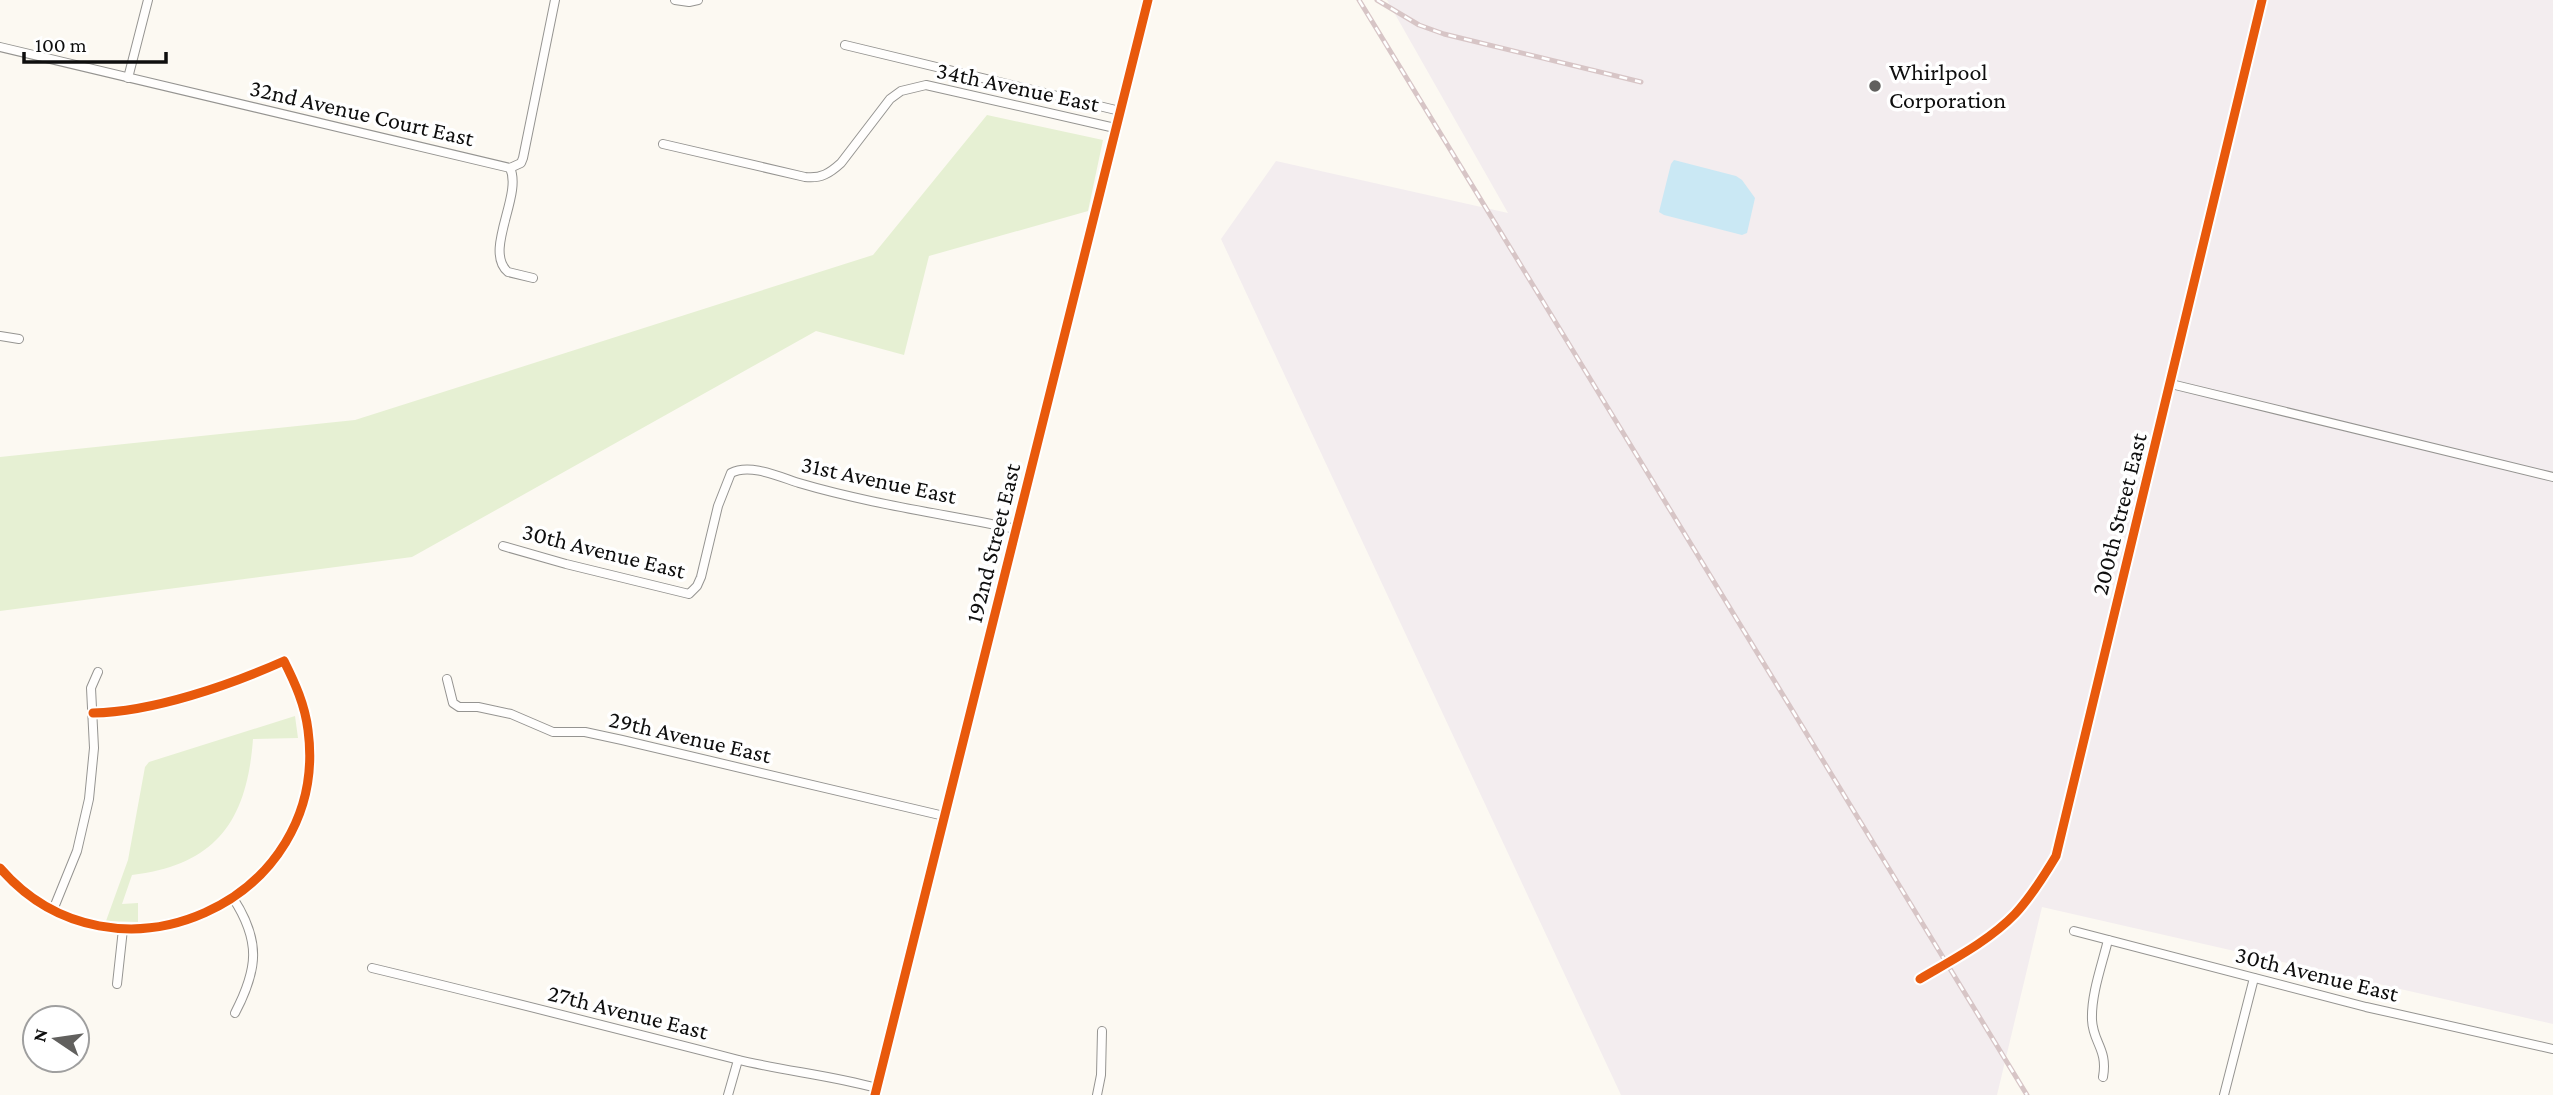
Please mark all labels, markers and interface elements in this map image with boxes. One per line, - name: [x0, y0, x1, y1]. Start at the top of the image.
- scale bar: [24, 21, 166, 65]
- text: 100 m: [35, 33, 87, 57]
- street label: 34th Avenue East: [934, 56, 1103, 117]
- place label: Whirlpool Corporation: [1889, 58, 2006, 113]
- street label: 32nd Avenue Court East: [247, 74, 478, 152]
- marker: Whirlpool Corporation: [1867, 78, 1883, 94]
- street label: 200th Street East: [2085, 429, 2152, 598]
- street label: 31st Avenue East: [799, 450, 960, 509]
- street label: 192nd Street East: [960, 459, 1026, 625]
- street label: 30th Avenue East: [520, 517, 689, 584]
- street label: 29th Avenue East: [606, 705, 775, 769]
- street label: 30th Avenue East: [2233, 940, 2402, 1007]
- street label: 27th Avenue East: [545, 979, 712, 1045]
- north arrow: [21, 1004, 91, 1074]
- text: N: [28, 1027, 52, 1044]

